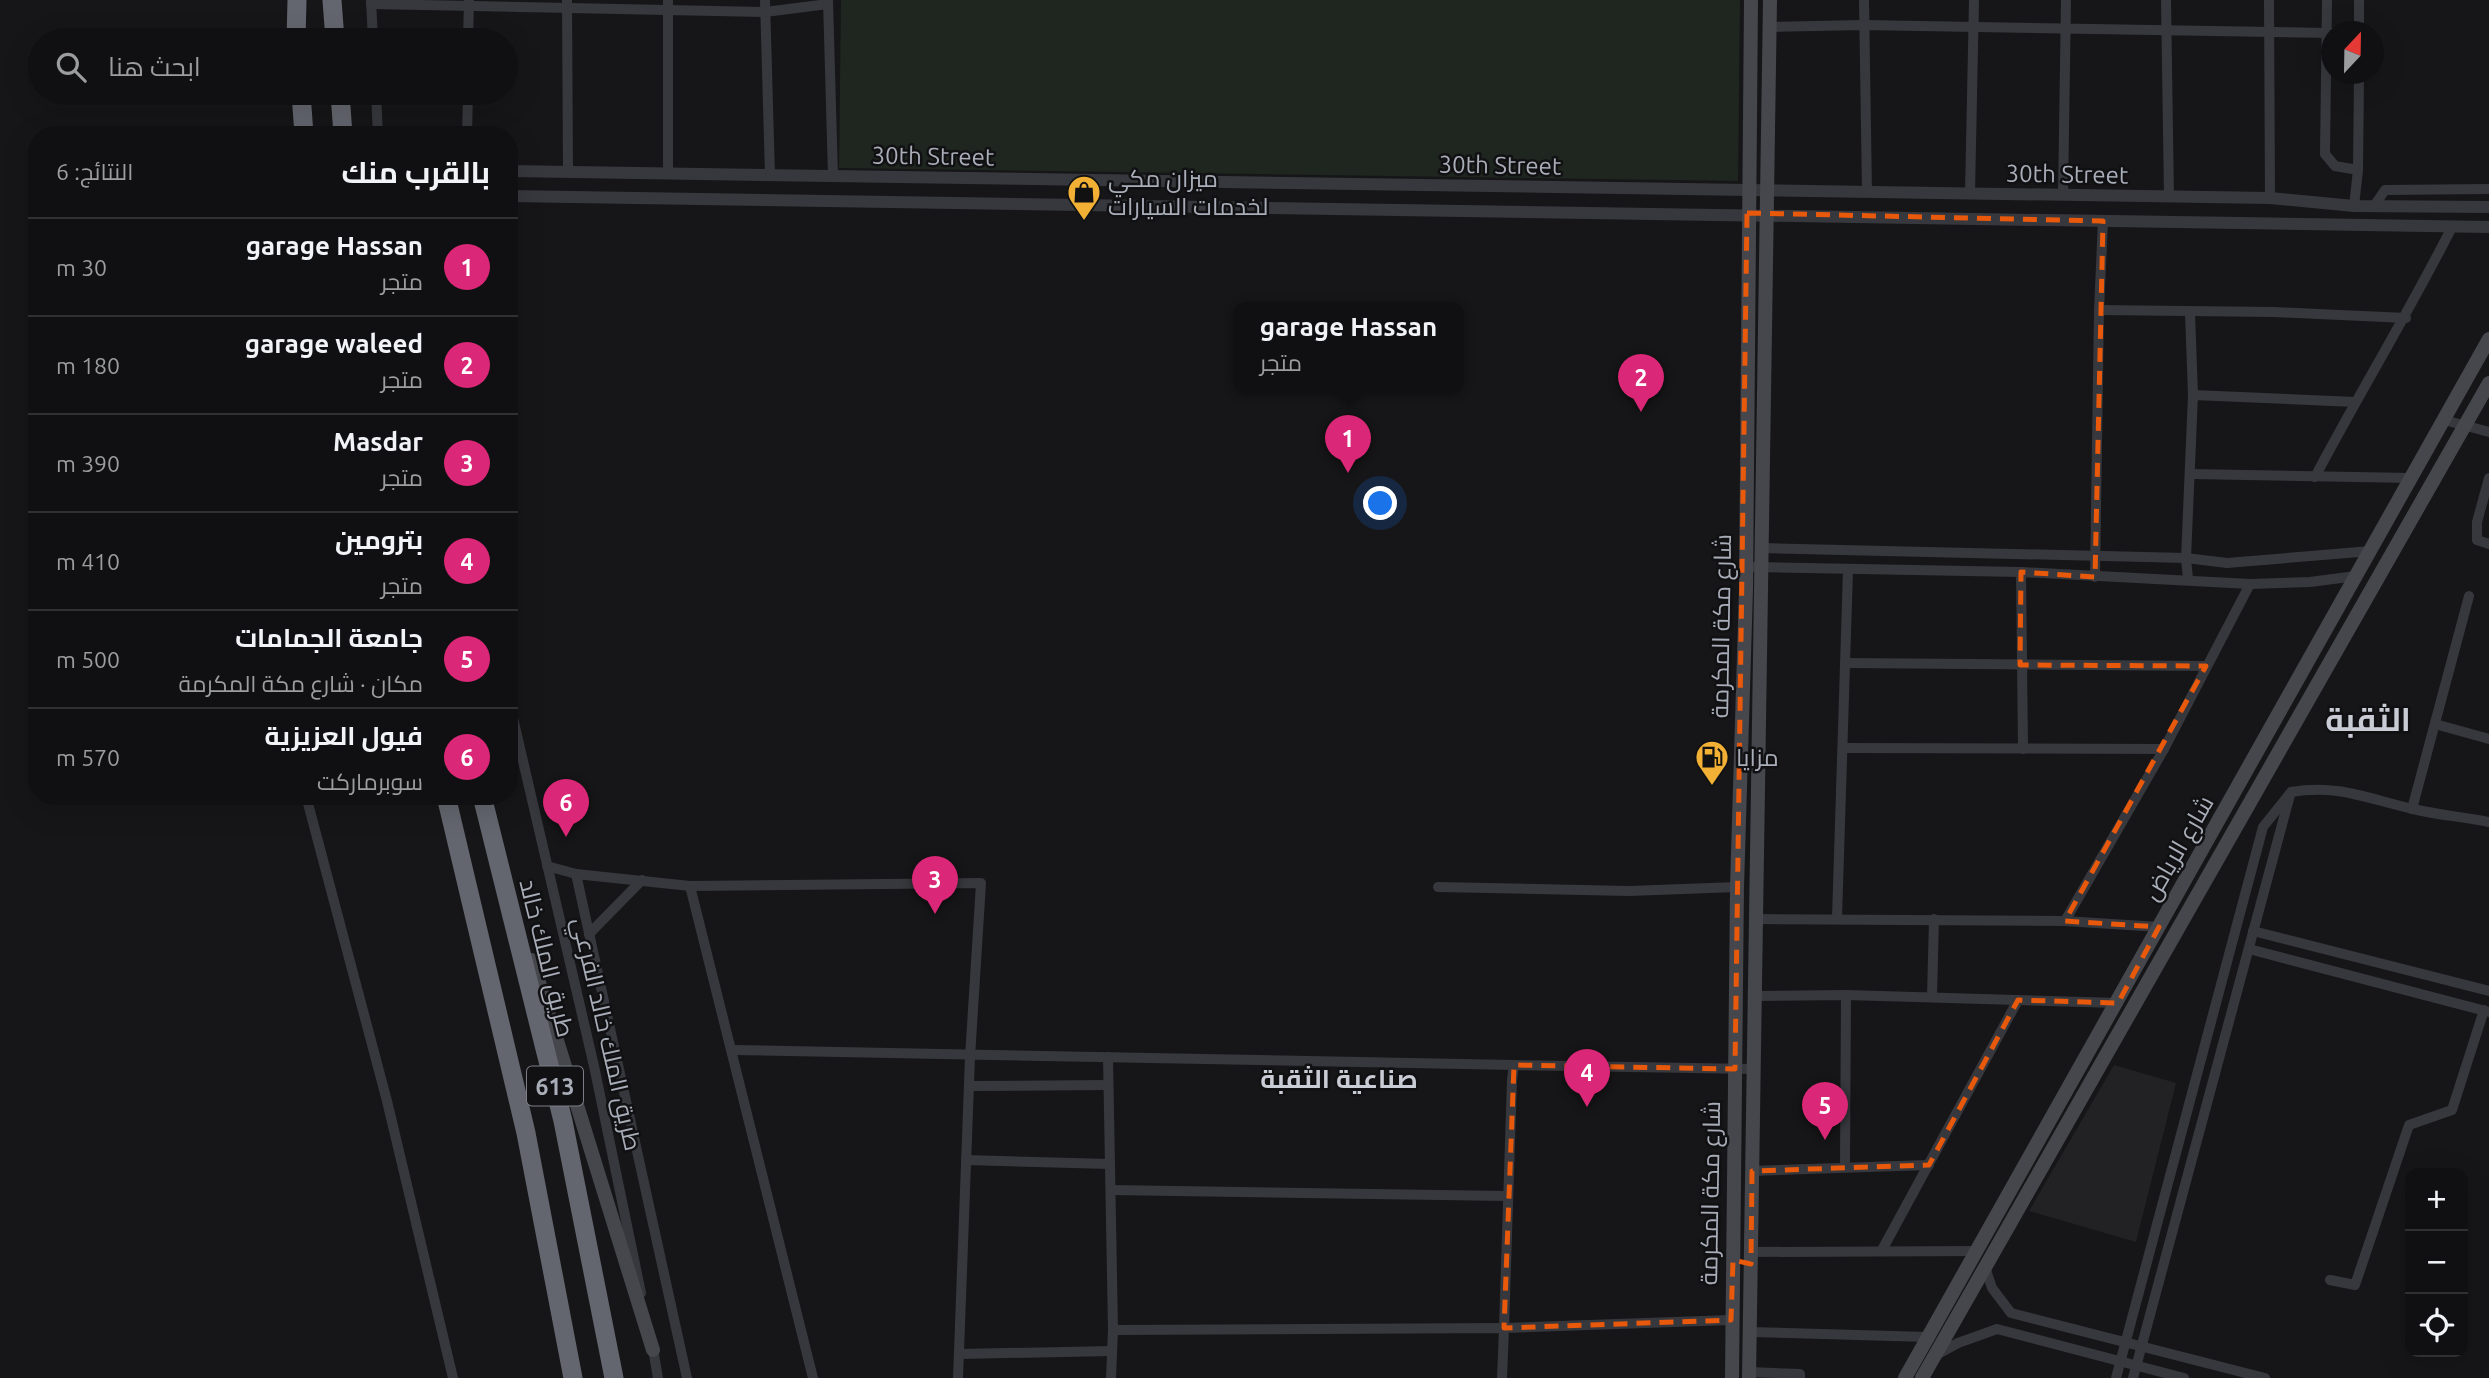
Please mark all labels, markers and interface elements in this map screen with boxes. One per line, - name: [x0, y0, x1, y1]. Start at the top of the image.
- north arrow: [2321, 21, 2384, 84]
- search box: [28, 28, 518, 105]
- icon: search: [52, 48, 90, 86]
- text: ابحث هنا: [108, 52, 201, 81]
- street label: 30th Street: [871, 141, 995, 171]
- street label: 30th Street: [1438, 150, 1562, 180]
- text: بالقرب منك: [341, 155, 490, 189]
- text: النتائج: 6: [56, 159, 133, 184]
- street label: 30th Street: [2005, 159, 2129, 189]
- place label: ميزان مكي لخدمات السيارات: [1108, 165, 1268, 220]
- shop icon: ميزان مكي لخدمات السيارات: [1065, 173, 1103, 222]
- text: garage Hassan: [246, 231, 423, 260]
- text: 30 m: [56, 255, 107, 280]
- text: 1: [461, 255, 474, 280]
- text: متجر: [381, 269, 423, 294]
- popup: [1233, 302, 1464, 393]
- text: garage Hassan: [1260, 312, 1437, 341]
- text: garage waleed: [245, 329, 423, 358]
- text: متجر: [1260, 350, 1302, 375]
- text: 180 m: [56, 353, 120, 378]
- text: 2: [461, 353, 474, 378]
- pin: 2: [1618, 354, 1664, 412]
- text: متجر: [381, 367, 423, 392]
- pin: 1: [1325, 415, 1371, 473]
- text: Masdar: [333, 427, 423, 456]
- text: 390 m: [56, 451, 120, 476]
- text: 3: [461, 451, 474, 476]
- text: متجر: [381, 465, 423, 490]
- your location: [1363, 486, 1397, 520]
- text: بترومين: [335, 525, 423, 554]
- street label: شارع مكة المكرمة: [1706, 534, 1739, 718]
- text: 410 m: [56, 549, 120, 574]
- text: 4: [461, 549, 474, 574]
- text: متجر: [381, 573, 423, 598]
- text: جامعة الجمامات: [235, 623, 423, 652]
- text: 500 m: [56, 647, 120, 672]
- text: 5: [461, 647, 474, 672]
- text: مكان · شارع مكة المكرمة: [178, 671, 423, 696]
- district label: الثقبة: [2325, 701, 2411, 738]
- text: فيول العزيزية: [264, 721, 423, 750]
- fuel station icon: مزايا: [1693, 738, 1731, 787]
- place label: مزايا: [1736, 744, 1779, 771]
- text: 570 m: [56, 745, 120, 770]
- text: 6: [461, 745, 474, 770]
- text: سوبرماركت: [317, 769, 423, 794]
- pin: 6: [543, 779, 589, 837]
- street label: شارع الرياض: [2137, 791, 2221, 907]
- pin: 3: [912, 856, 958, 914]
- street label: طريق الملك خالد: [512, 876, 580, 1040]
- street label: طريق الملك خالد الفرعي: [561, 915, 647, 1155]
- pin: 4: [1564, 1049, 1610, 1107]
- district label: صناعية الثقبة: [1260, 1064, 1418, 1094]
- road number: 613: [527, 1066, 583, 1106]
- pin: 5: [1802, 1082, 1848, 1140]
- street label: شارع مكة المكرمة: [1695, 1101, 1728, 1285]
- map controls: [2405, 1168, 2468, 1357]
- button: +: [2405, 1168, 2468, 1231]
- button: −: [2405, 1231, 2468, 1294]
- button: locate: [2405, 1294, 2468, 1357]

